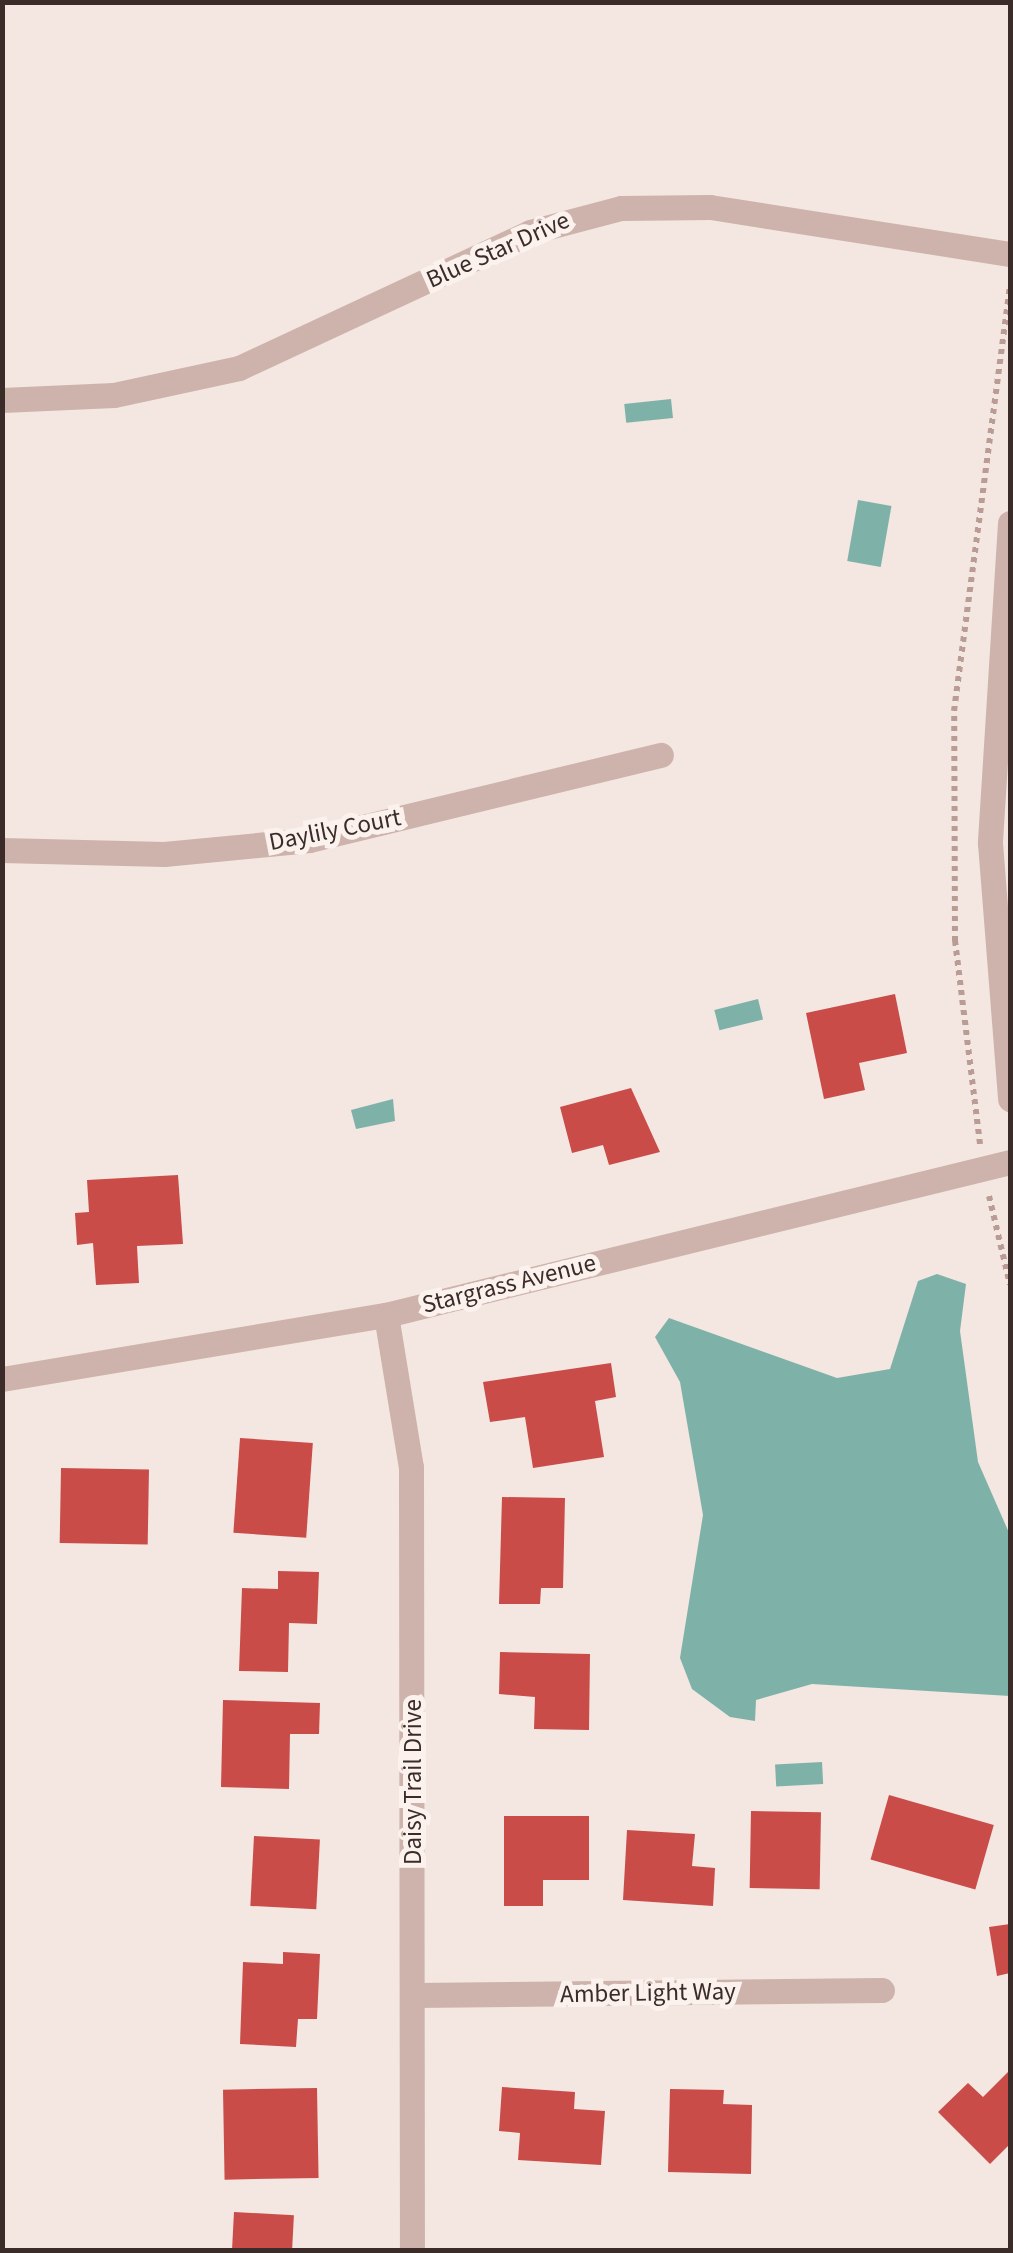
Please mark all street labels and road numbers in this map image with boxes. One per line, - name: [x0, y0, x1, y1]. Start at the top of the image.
- street label: Blue Star Drive: [422, 205, 574, 295]
- street label: Daylily Court: [266, 803, 404, 857]
- street label: Stargrass Avenue: [419, 1248, 599, 1320]
- street label: Daisy Trail Drive: [398, 1699, 428, 1865]
- street label: Amber Light Way: [560, 1976, 736, 2010]

